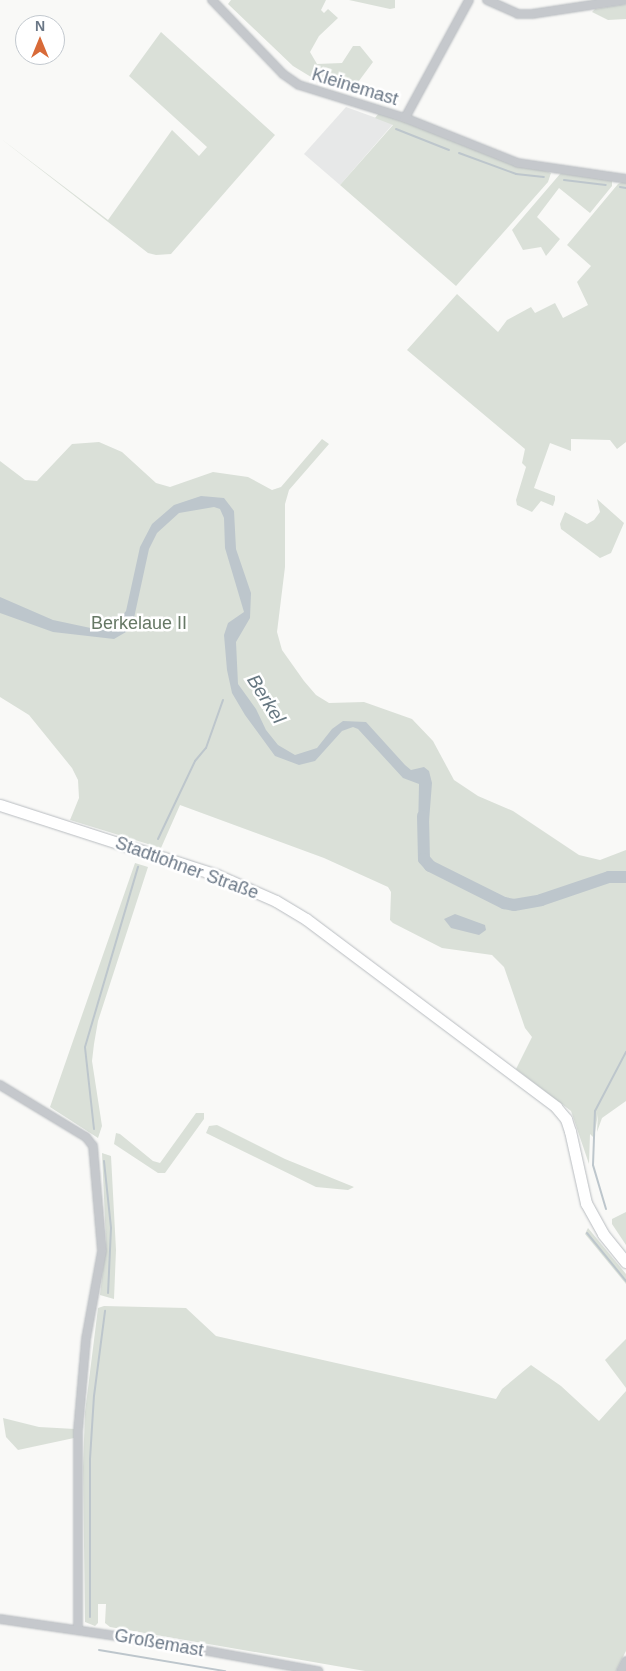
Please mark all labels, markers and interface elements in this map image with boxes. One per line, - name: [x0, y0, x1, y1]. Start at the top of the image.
- north arrow: [15, 15, 65, 65]
- text: N: [35, 18, 45, 34]
- street label: Kleinemast: [309, 64, 401, 110]
- park label: Berkelaue II: [91, 612, 187, 634]
- water label: Berkel: [242, 670, 290, 728]
- street label: Stadtlohner Straße: [112, 832, 262, 904]
- street label: Großemast: [113, 1625, 205, 1661]

